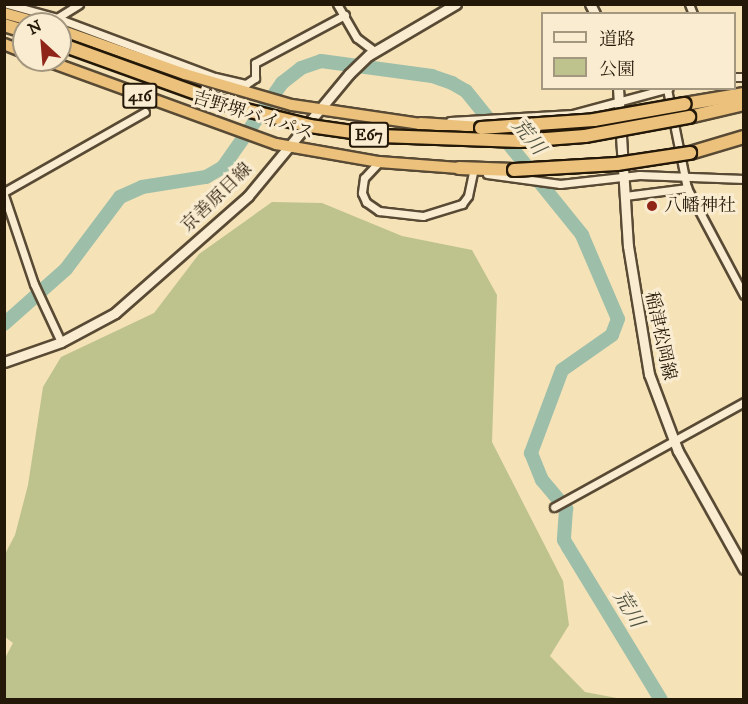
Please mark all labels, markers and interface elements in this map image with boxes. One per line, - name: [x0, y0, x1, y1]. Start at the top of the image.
- north arrow: [12, 12, 72, 72]
- legend: [541, 12, 736, 90]
- text: N: [25, 16, 45, 39]
- text: 道路: [599, 29, 635, 51]
- text: 公園: [599, 59, 635, 81]
- road number: 416: [122, 83, 158, 109]
- street label: 吉野堺バイパス: [190, 87, 316, 145]
- water label: 荒川: [506, 114, 550, 160]
- road number: E67: [348, 122, 390, 148]
- street label: 京善原目線: [177, 159, 257, 237]
- place label: 八幡神社: [664, 195, 736, 217]
- marker: 八幡神社: [645, 199, 659, 213]
- street label: 稲津松岡線: [640, 290, 680, 382]
- water label: 荒川: [607, 586, 649, 632]

